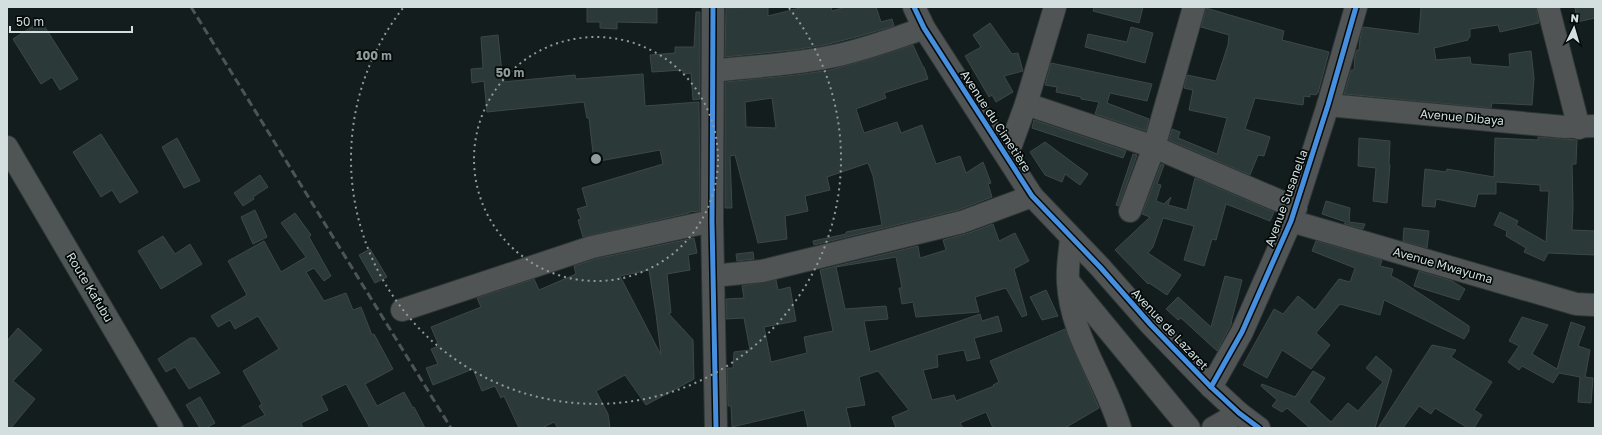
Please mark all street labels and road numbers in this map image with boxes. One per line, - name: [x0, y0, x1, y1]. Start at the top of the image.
- street label: Avenue du Cimetière: [957, 67, 1035, 175]
- street label: Avenue Dibaya: [1419, 106, 1505, 128]
- street label: Avenue Susanella: [1261, 147, 1311, 249]
- street label: Avenue Mwayuma: [1391, 244, 1495, 286]
- street label: Route Kafubu: [63, 250, 117, 324]
- street label: Avenue de Lazaret: [1128, 285, 1212, 373]

